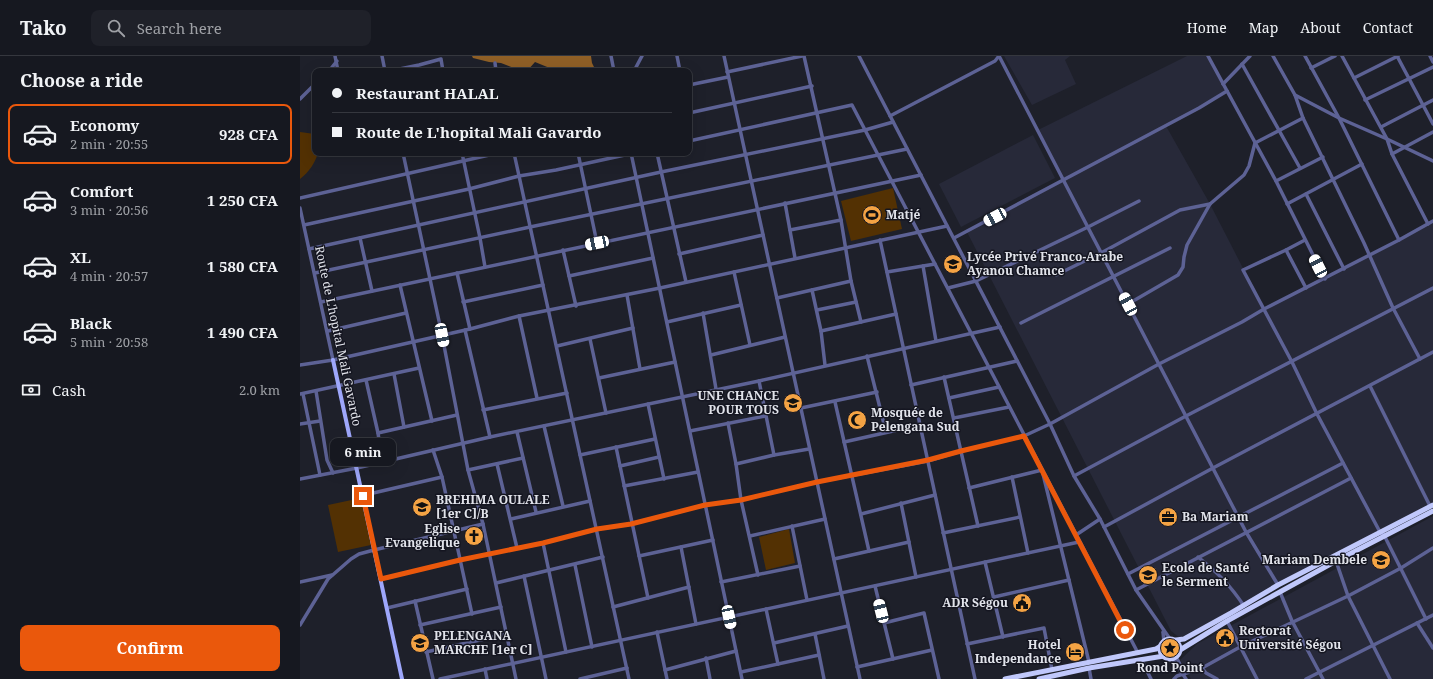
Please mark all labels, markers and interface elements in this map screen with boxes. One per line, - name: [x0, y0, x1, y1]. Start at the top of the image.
- search box: [91, 10, 371, 46]
- text: Tako: [20, 15, 67, 41]
- icon: search: [105, 17, 127, 39]
- text: Search here: [137, 18, 222, 38]
- text: Home: [1187, 18, 1227, 37]
- text: Map: [1249, 18, 1278, 37]
- text: About: [1300, 18, 1341, 37]
- text: Contact: [1363, 18, 1413, 37]
- text: Choose a ride: [20, 68, 143, 92]
- text: Restaurant HALAL: [356, 83, 499, 103]
- text: Economy: [70, 115, 139, 135]
- icon: car: [22, 116, 58, 152]
- text: Route de L'hopital Mali Gavardo: [356, 122, 602, 142]
- text: 928 CFA: [219, 124, 278, 144]
- text: 2 min · 20:55: [70, 135, 148, 153]
- text: Comfort: [70, 181, 133, 201]
- icon: car: [22, 182, 58, 218]
- text: 1 250 CFA: [207, 190, 278, 210]
- text: 3 min · 20:56: [70, 201, 148, 219]
- sports icon: Matjé: [861, 204, 883, 226]
- place label: Matjé: [886, 206, 921, 223]
- car: [982, 206, 1008, 228]
- car: [584, 235, 610, 251]
- street label: Route de L'hopital Mali Gavardo: [311, 244, 366, 428]
- text: XL: [70, 247, 91, 267]
- icon: car: [22, 248, 58, 284]
- place label: Lycée Privé Franco-Arabe Ayanou Chamce: [967, 248, 1123, 279]
- school or university icon: Lycée Privé Franco-Arabe Ayanou Chamce: [942, 253, 964, 275]
- car: [1307, 253, 1329, 279]
- text: 1 580 CFA: [207, 256, 278, 276]
- text: 4 min · 20:57: [70, 267, 148, 285]
- car: [1117, 291, 1139, 317]
- text: Black: [70, 313, 112, 333]
- icon: car: [22, 314, 58, 350]
- text: 1 490 CFA: [207, 322, 278, 342]
- car: [434, 322, 450, 348]
- text: 5 min · 20:58: [70, 333, 148, 351]
- icon: cash: [20, 379, 42, 401]
- text: Cash: [52, 380, 86, 400]
- text: 2.0 km: [239, 381, 280, 399]
- place label: UNE CHANCE POUR TOUS: [697, 387, 779, 418]
- school or university icon: UNE CHANCE POUR TOUS: [782, 392, 804, 414]
- place label: Mosquée de Pelengana Sud: [871, 404, 960, 435]
- mosque icon: Mosquée de Pelengana Sud: [846, 409, 868, 431]
- callout: 6 min: [330, 438, 396, 466]
- text: 6 min: [345, 443, 381, 461]
- route end: [354, 487, 372, 505]
- place label: BREHIMA OULALE [1er C]/B: [436, 491, 550, 522]
- school or university icon: BREHIMA OULALE [1er C]/B: [411, 496, 433, 518]
- office icon: Ba Mariam: [1157, 506, 1179, 528]
- place label: Ba Mariam: [1182, 508, 1249, 525]
- place label: Eglise Evangelique: [385, 520, 460, 551]
- church icon: Eglise Evangelique: [463, 525, 485, 547]
- school or university icon: Mariam Dembele: [1370, 549, 1392, 571]
- place label: Mariam Dembele: [1262, 551, 1367, 568]
- place label: Ecole de Santé le Serment: [1162, 559, 1250, 590]
- school or university icon: Ecole de Santé le Serment: [1137, 564, 1159, 586]
- public building icon: ADR Ségou: [1011, 592, 1033, 614]
- place label: ADR Ségou: [942, 594, 1008, 611]
- car: [872, 598, 890, 624]
- car: [721, 604, 737, 630]
- route start: [1116, 621, 1134, 639]
- place label: Rectorat Université Ségou: [1239, 622, 1341, 653]
- button: Confirm: [20, 625, 280, 671]
- place label: PELENGANA MARCHE [1er C]: [434, 627, 533, 658]
- public building icon: Rectorat Université Ségou: [1214, 627, 1236, 649]
- school or university icon: PELENGANA MARCHE [1er C]: [409, 632, 431, 654]
- place label: Hotel Independance: [975, 636, 1062, 667]
- place icon: Rond Point: [1159, 637, 1181, 659]
- hotel icon: Hotel Independance: [1064, 641, 1086, 663]
- place label: Rond Point: [1137, 659, 1204, 676]

